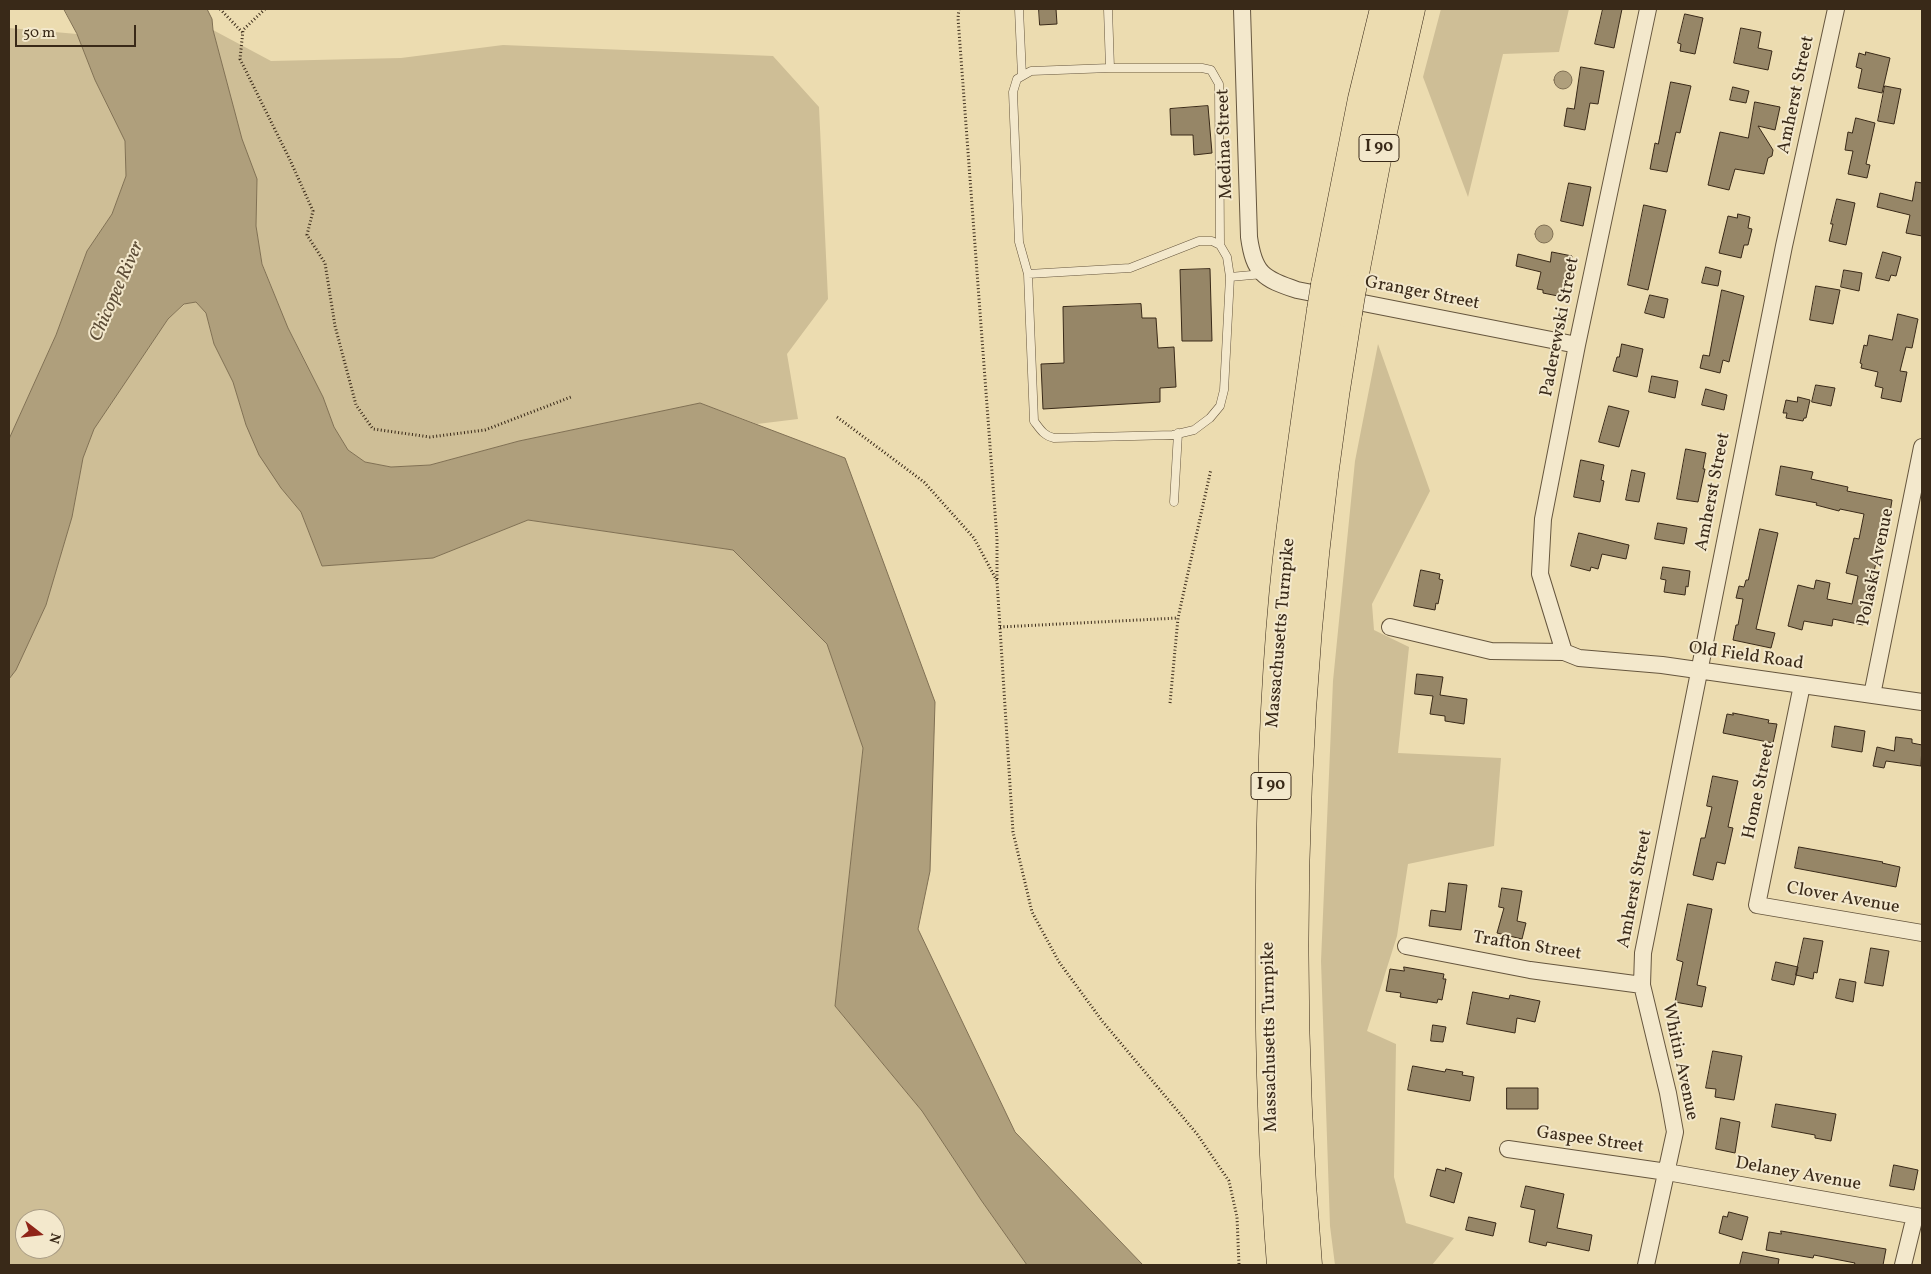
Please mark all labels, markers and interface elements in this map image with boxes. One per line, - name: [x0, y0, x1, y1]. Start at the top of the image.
- scale bar: [18, 15, 139, 47]
- text: 50 m: [23, 23, 55, 44]
- street label: Amherst Street: [1774, 34, 1820, 156]
- street label: Medina Street: [1213, 88, 1239, 200]
- road number: I 90: [1359, 134, 1399, 162]
- water label: Chicopee River: [86, 238, 150, 346]
- street label: Paderewski Street: [1537, 255, 1585, 399]
- street label: Granger Street: [1363, 272, 1481, 316]
- street label: Amherst Street: [1692, 431, 1736, 553]
- street label: Polaski Avenue: [1854, 506, 1900, 628]
- street label: Massachusetts Turnpike: [1263, 537, 1301, 729]
- street label: Old Field Road: [1687, 638, 1805, 676]
- street label: Home Street: [1739, 741, 1781, 841]
- road number: I 90: [1251, 772, 1291, 799]
- street label: Amherst Street: [1614, 828, 1658, 950]
- street label: Clover Avenue: [1785, 878, 1901, 920]
- street label: Trafton Street: [1471, 928, 1583, 966]
- street label: Massachusetts Turnpike: [1259, 942, 1283, 1132]
- street label: Whitin Avenue: [1656, 1002, 1702, 1122]
- street label: Gaspee Street: [1535, 1123, 1645, 1159]
- street label: Delaney Avenue: [1733, 1153, 1863, 1197]
- north arrow: [15, 1209, 65, 1259]
- text: N: [43, 1230, 64, 1245]

